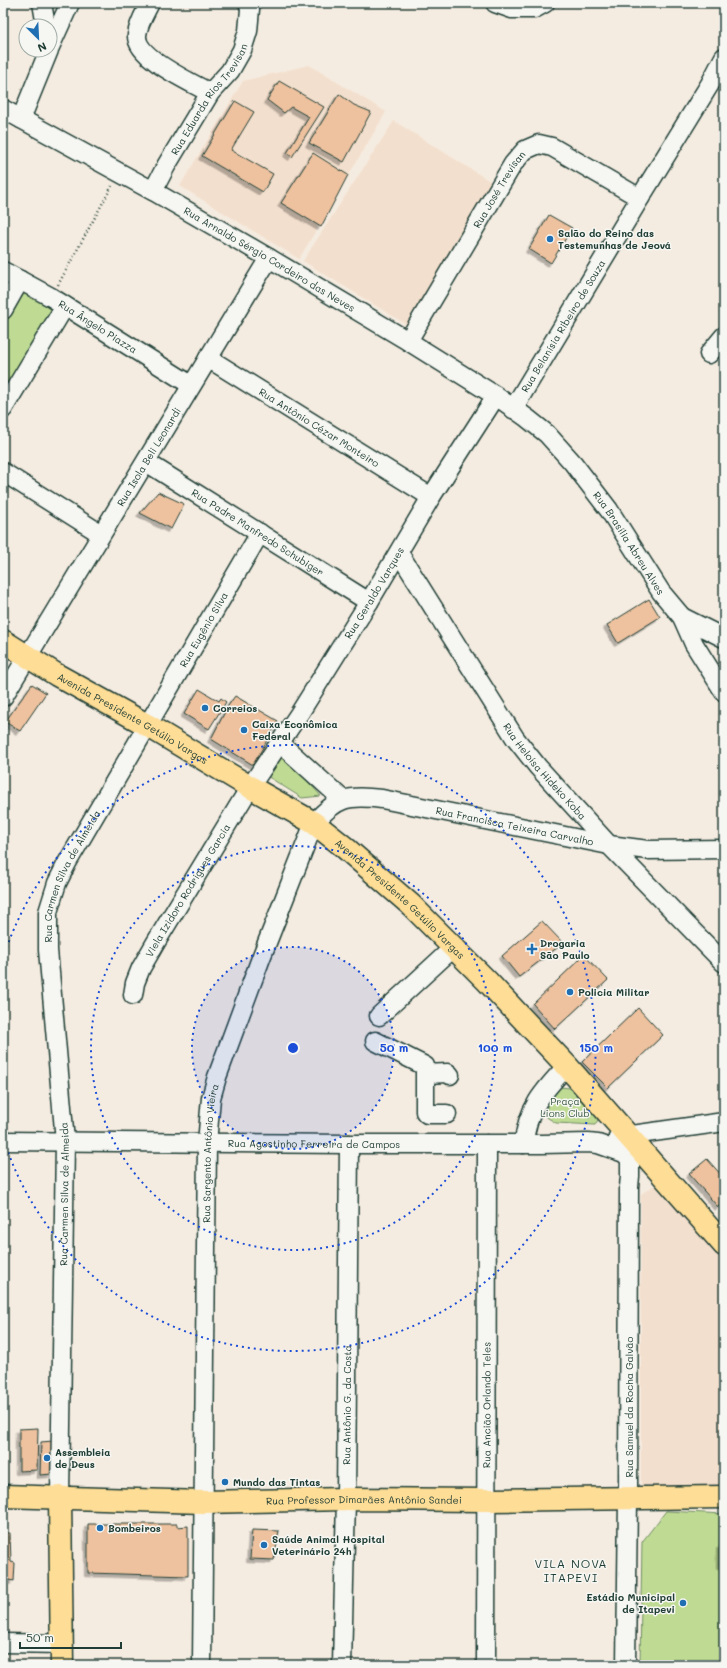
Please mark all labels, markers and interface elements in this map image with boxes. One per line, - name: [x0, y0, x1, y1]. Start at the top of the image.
- north arrow: [18, 18, 58, 58]
- text: N: [35, 39, 49, 56]
- street label: Rua Eduarda Rios Trevisan: [167, 42, 251, 157]
- street label: Rua José Trevisan: [470, 148, 528, 231]
- street label: Rua Arnaldo Sérgio Cordeiro das Neves: [181, 203, 358, 315]
- place label: Salão do Reino das Testemunhas de Jeová: [558, 226, 671, 252]
- marker: Salão do Reino das Testemunhas de Jeová: [545, 234, 555, 244]
- street label: Rua Belanísia Ribeiro de Souza: [518, 257, 608, 395]
- street label: Rua Ângelo Piazza: [56, 297, 140, 356]
- street label: Rua Antônio Cézar Monteiro: [256, 384, 382, 470]
- street label: Rua Isola Beli Leonardi: [113, 405, 184, 509]
- street label: Rua Padre Manfredo Schubiger: [189, 485, 327, 579]
- street label: Rua Brasília Abreu Alves: [590, 488, 668, 598]
- street label: Rua Geraldo Varques: [341, 544, 407, 641]
- street label: Rua Eugênio Silva: [176, 589, 231, 670]
- street label: Avenida Presidente Getúlio Vargas: [55, 669, 211, 767]
- place label: Correios: [213, 701, 257, 715]
- marker: Correios: [200, 703, 210, 713]
- place label: Caixa Econômica Federal: [252, 717, 338, 743]
- street label: Rua Heloísa Hideko Koba: [500, 720, 590, 823]
- marker: Caixa Econômica Federal: [239, 725, 249, 735]
- street label: Rua Francisca Teixeira Carvalho: [435, 803, 595, 849]
- street label: Rua Carmen Silva de Almeida: [41, 807, 103, 943]
- street label: Viela Izidoro Rodrigues Garcia: [142, 821, 233, 959]
- street label: Avenida Presidente Getúlio Vargas: [332, 835, 468, 962]
- place label: Drogaria São Paulo: [540, 936, 590, 962]
- marker: Drogaria São Paulo: [527, 944, 537, 954]
- place label: Policia Militar: [578, 985, 649, 999]
- marker: Policia Militar: [565, 987, 575, 997]
- text: 50 m: [380, 1039, 408, 1055]
- text: 100 m: [478, 1039, 512, 1055]
- text: 150 m: [579, 1039, 613, 1055]
- centre of rings: [286, 1041, 300, 1055]
- street label: Rua Sargento Antônio Vieira: [199, 1082, 222, 1223]
- park label: Praça Lions Club: [540, 1094, 590, 1120]
- street label: Rua Carmen Silva de Almeida: [56, 1122, 72, 1266]
- street label: Rua Agostinho Ferreira de Campos: [228, 1136, 400, 1151]
- street label: Rua Samuel da Rocha Galvão: [622, 1337, 636, 1477]
- street label: Rua Ancião Orlando Teles: [479, 1342, 494, 1468]
- street label: Rua Antônio G. da Costa: [339, 1345, 354, 1465]
- place label: Assembleia de Deus: [55, 1445, 111, 1471]
- marker: Assembleia de Deus: [42, 1453, 52, 1463]
- place label: Mundo das Tintas: [233, 1475, 320, 1489]
- marker: Mundo das Tintas: [220, 1477, 230, 1487]
- street label: Rua Professor Dimarães Antônio Sandei: [266, 1492, 462, 1508]
- place label: Bombeiros: [108, 1521, 161, 1535]
- marker: Bombeiros: [95, 1523, 105, 1533]
- place label: Saúde Animal Hospital Veterinário 24h: [272, 1532, 385, 1558]
- marker: Saúde Animal Hospital Veterinário 24h: [259, 1540, 269, 1550]
- district label: VILA NOVA ITAPEVI: [534, 1555, 608, 1585]
- place label: Estádio Municipal de Itapevi: [586, 1590, 675, 1616]
- marker: Estádio Municipal de Itapevi: [678, 1598, 688, 1608]
- scale bar: [20, 1624, 121, 1650]
- text: 50 m: [26, 1629, 54, 1645]

